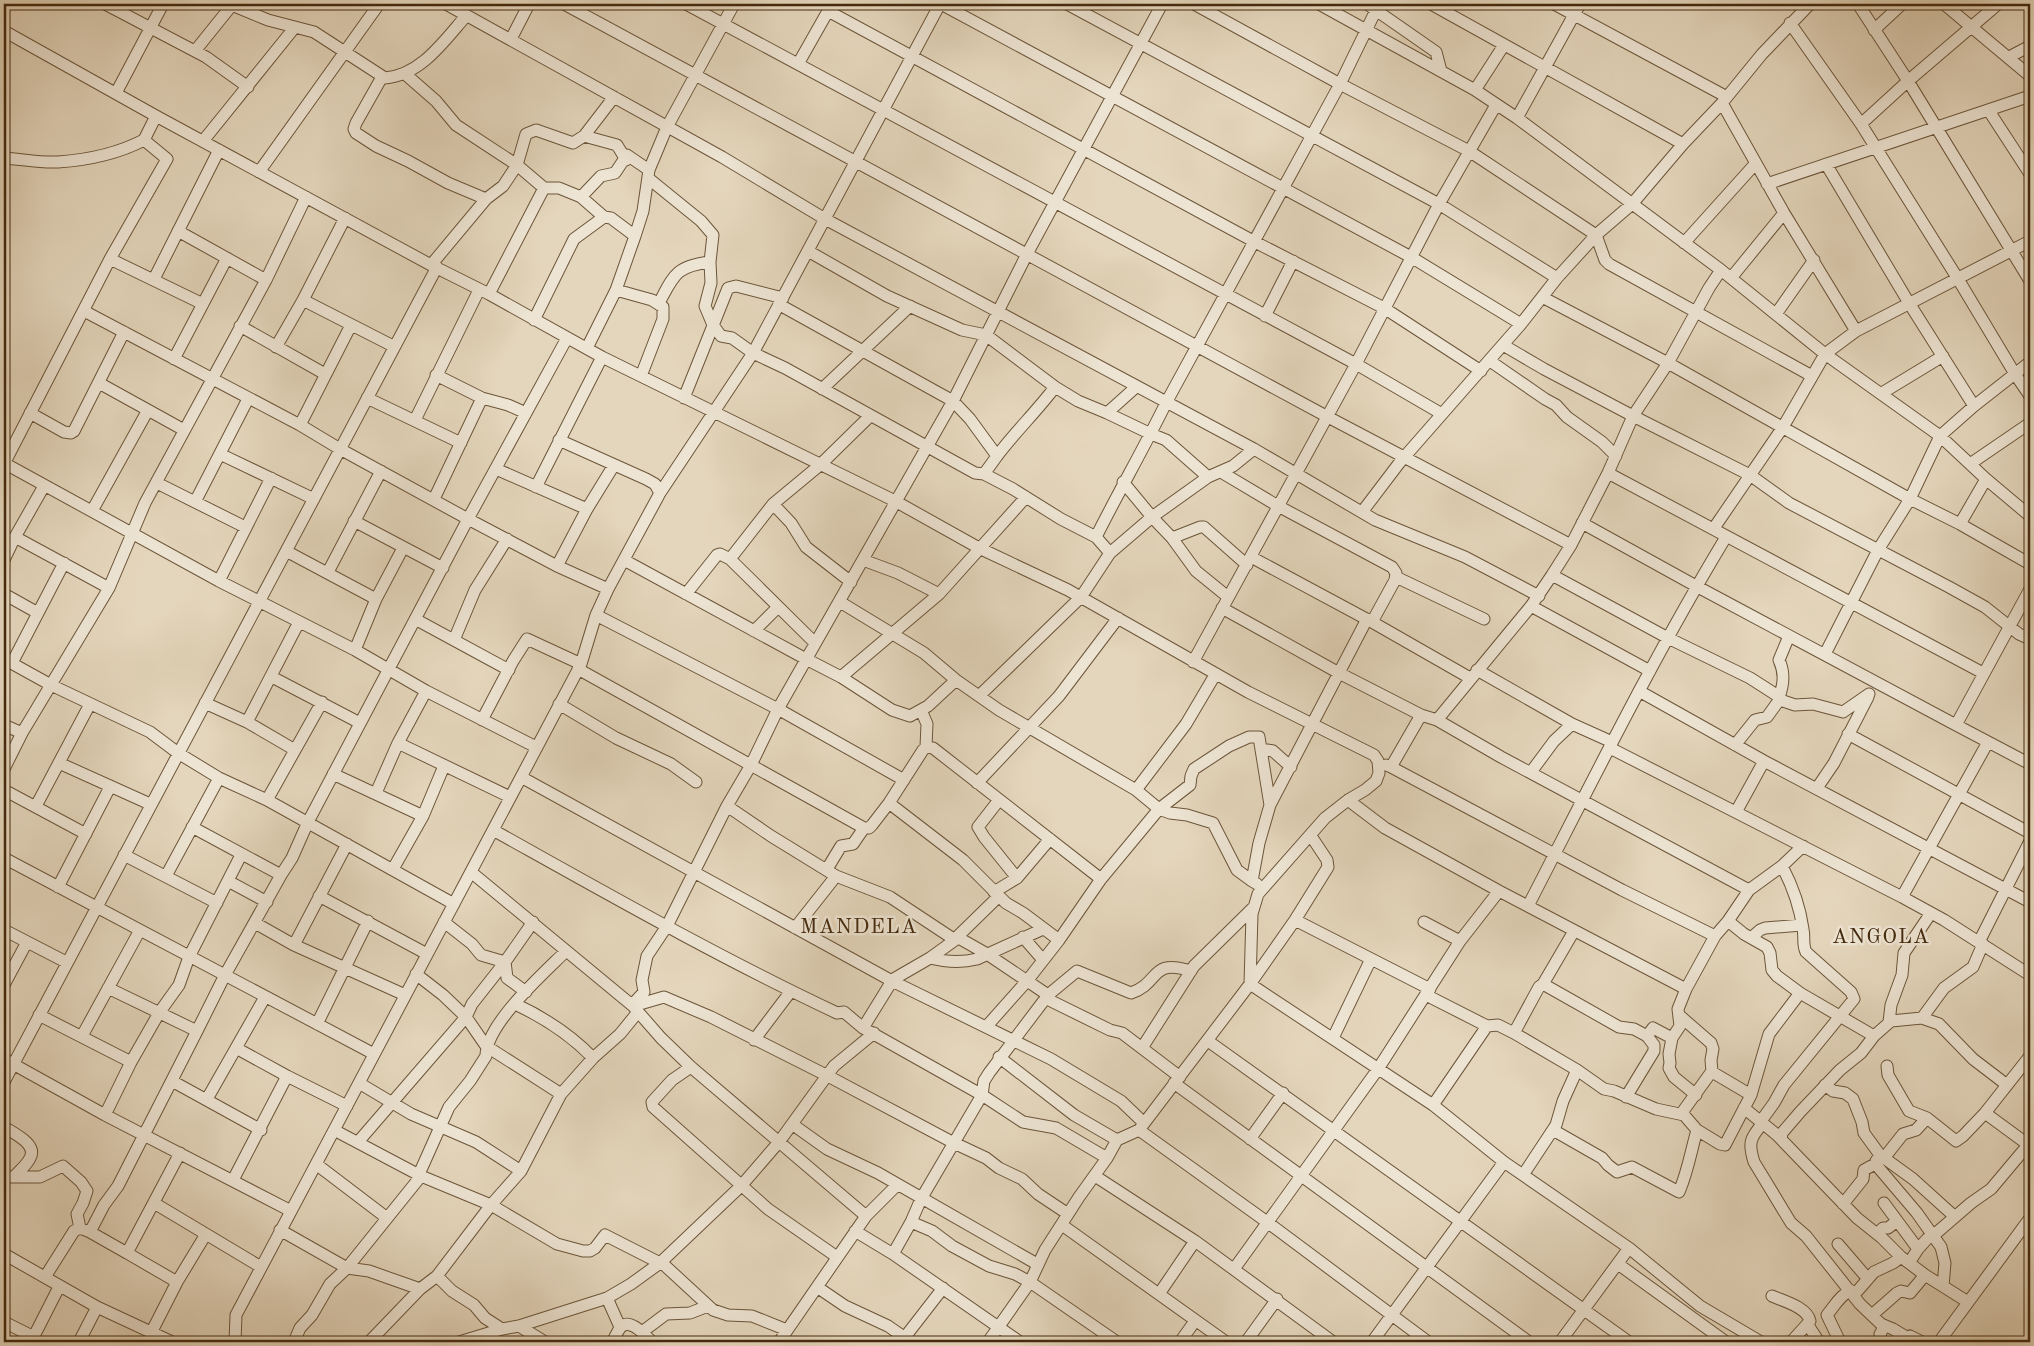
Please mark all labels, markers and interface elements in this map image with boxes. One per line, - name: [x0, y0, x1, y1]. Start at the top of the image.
- district label: MANDELA: [800, 917, 918, 938]
- district label: ANGOLA: [1832, 927, 1930, 948]

